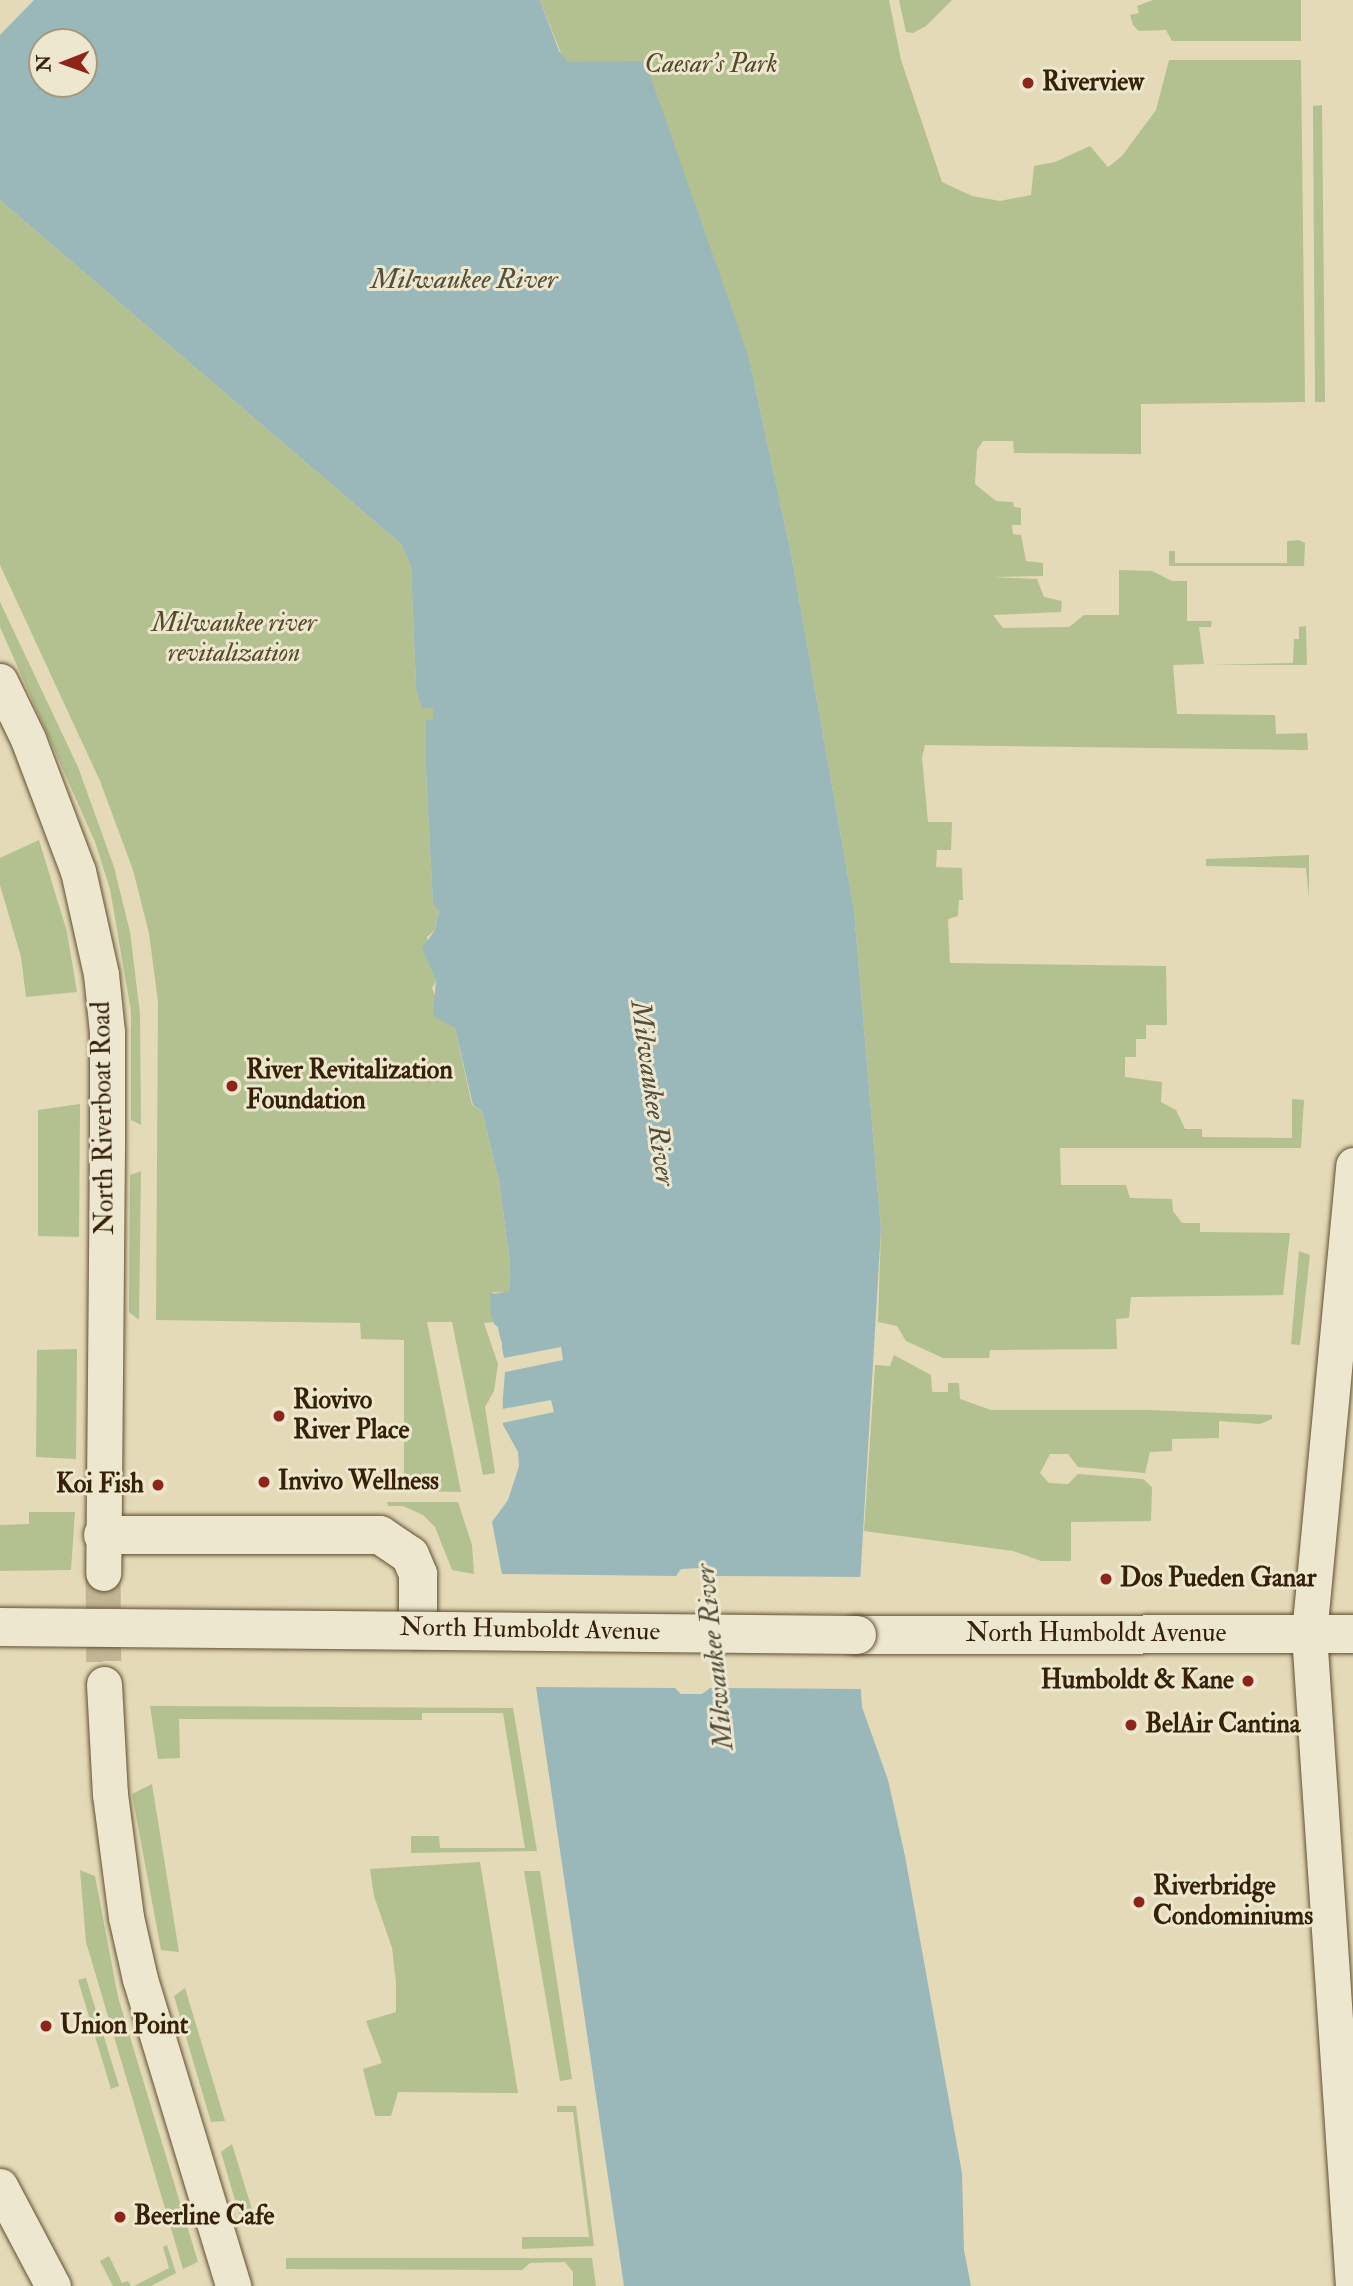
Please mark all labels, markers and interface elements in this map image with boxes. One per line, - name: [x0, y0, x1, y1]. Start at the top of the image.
- north arrow: [28, 28, 98, 98]
- park label: Caesar's Park: [645, 49, 777, 81]
- text: N: [32, 55, 56, 72]
- place label: Riverview: [1042, 67, 1144, 99]
- marker: Riverview: [1020, 75, 1036, 91]
- water label: Milwaukee River: [371, 263, 557, 297]
- park label: Milwaukee river revitalization: [152, 608, 316, 670]
- water label: Milwaukee River: [622, 998, 682, 1188]
- street label: North Riverboat Road: [86, 1001, 122, 1235]
- place label: River Revitalization Foundation: [246, 1055, 453, 1116]
- marker: River Revitalization Foundation: [224, 1078, 240, 1094]
- place label: Riovivo River Place: [293, 1385, 409, 1446]
- marker: Riovivo River Place: [271, 1408, 287, 1424]
- place label: Invivo Wellness: [278, 1466, 439, 1498]
- place label: Koi Fish: [56, 1469, 144, 1501]
- marker: Invivo Wellness: [256, 1474, 272, 1490]
- marker: Koi Fish: [150, 1477, 166, 1493]
- water label: Milwaukee River: [689, 1562, 741, 1752]
- place label: Dos Pueden Ganar: [1120, 1563, 1316, 1595]
- marker: Dos Pueden Ganar: [1098, 1571, 1114, 1587]
- street label: North Humboldt Avenue: [399, 1612, 661, 1648]
- street label: North Humboldt Avenue: [966, 1618, 1226, 1650]
- place label: Humboldt & Kane: [1041, 1665, 1234, 1697]
- marker: Humboldt & Kane: [1240, 1673, 1256, 1689]
- place label: BelAir Cantina: [1145, 1709, 1300, 1741]
- marker: BelAir Cantina: [1123, 1717, 1139, 1733]
- place label: Riverbridge Condominiums: [1153, 1871, 1313, 1932]
- marker: Riverbridge Condominiums: [1131, 1894, 1147, 1910]
- place label: Union Point: [60, 2010, 188, 2042]
- marker: Union Point: [38, 2018, 54, 2034]
- place label: Beerline Cafe: [134, 2201, 274, 2233]
- marker: Beerline Cafe: [112, 2209, 128, 2225]

